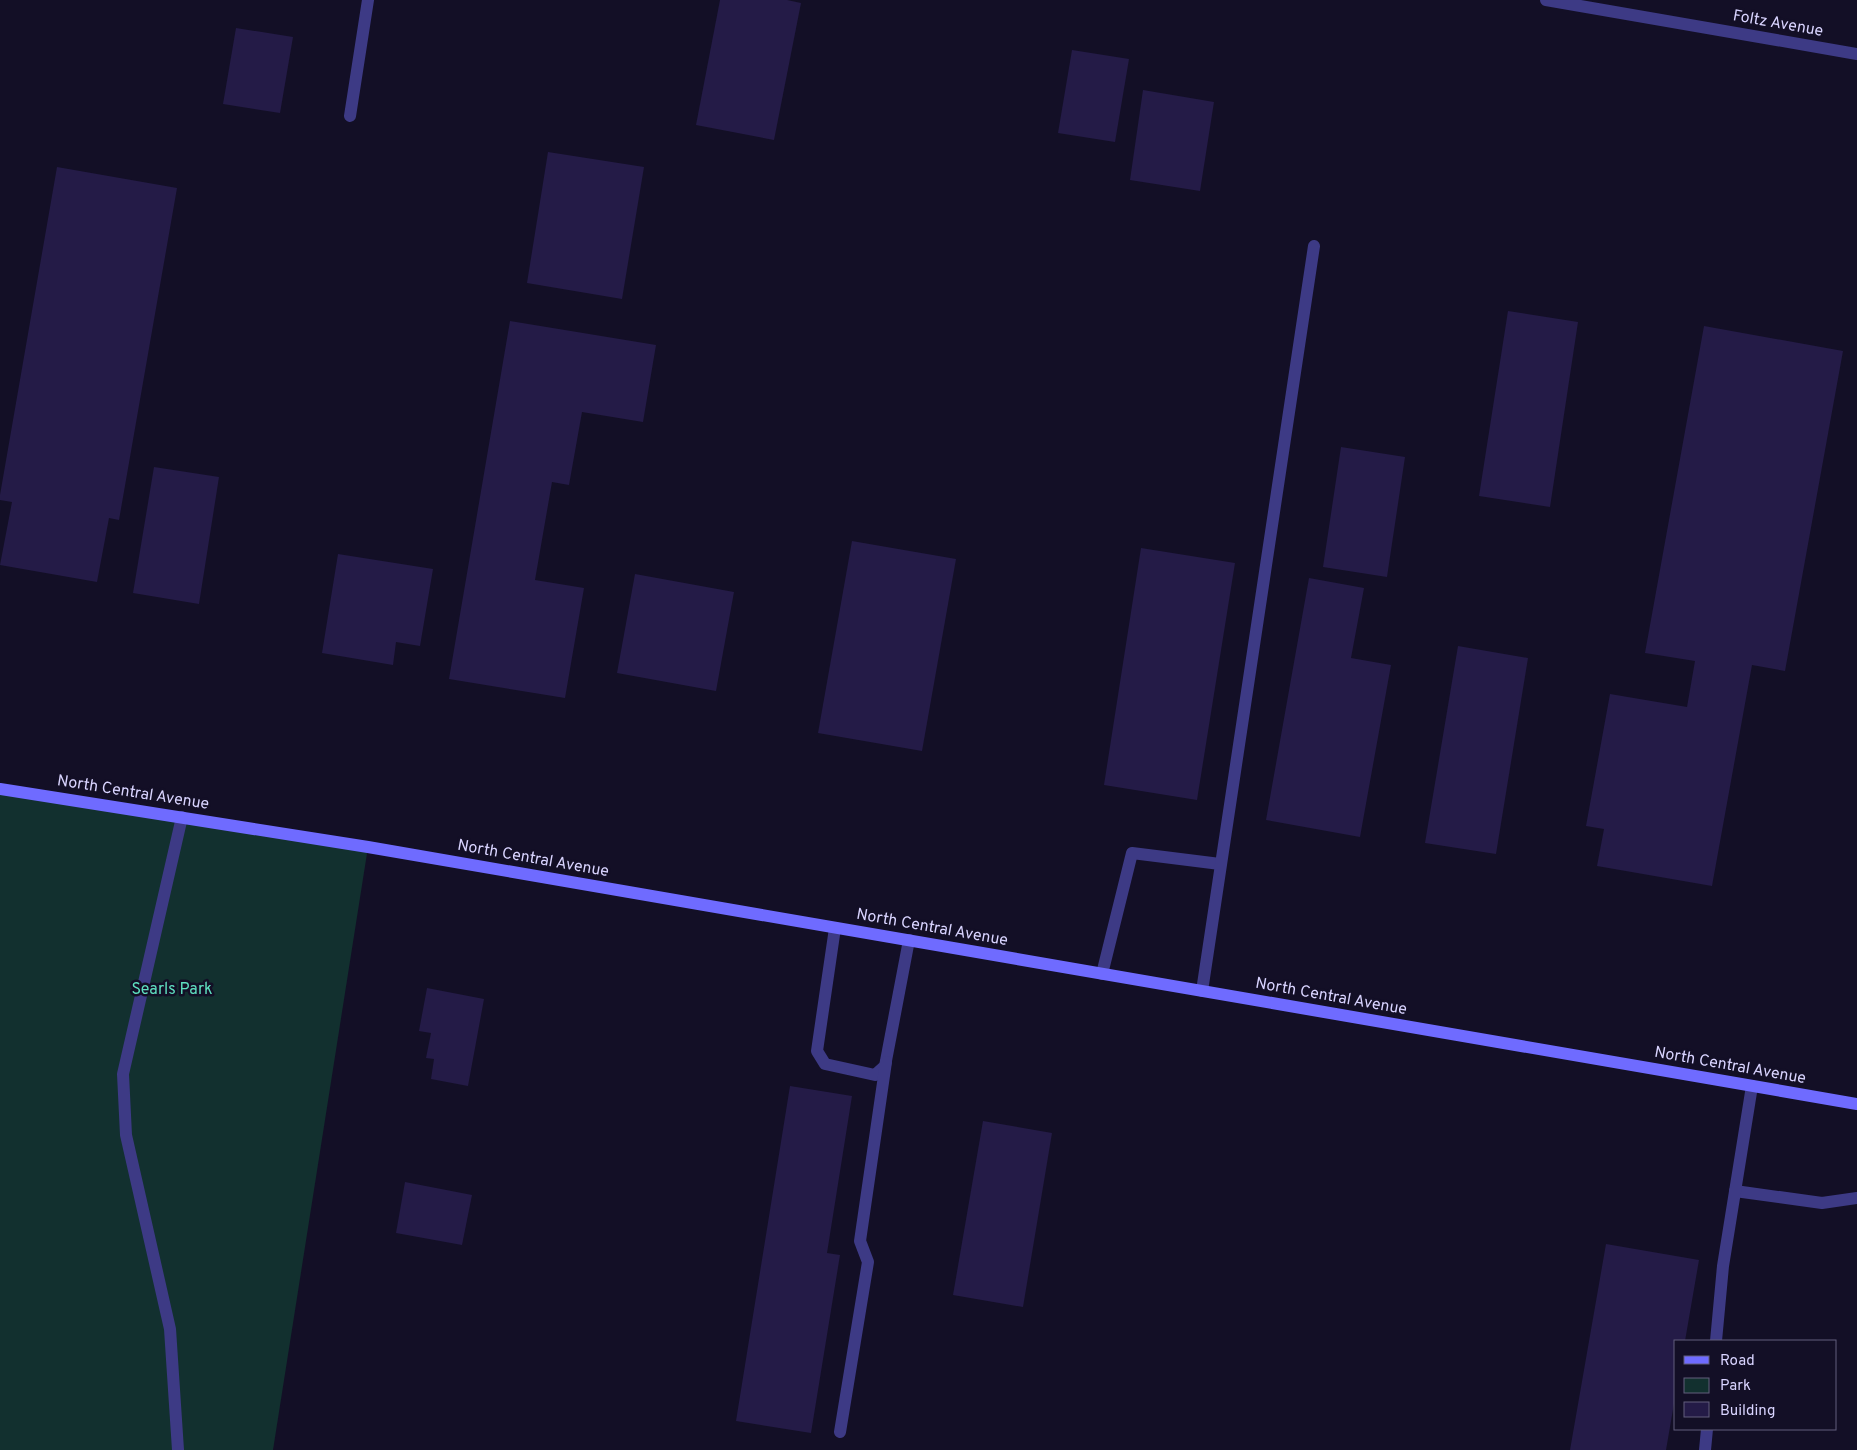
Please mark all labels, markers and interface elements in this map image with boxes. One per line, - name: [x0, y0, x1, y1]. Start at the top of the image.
- street label: Foltz Avenue: [1731, 6, 1825, 42]
- street label: North Central Avenue: [56, 771, 210, 815]
- street label: North Central Avenue: [456, 836, 610, 882]
- street label: North Central Avenue: [855, 905, 1009, 951]
- street label: North Central Avenue: [1254, 974, 1408, 1020]
- park label: Searls Park: [131, 980, 213, 1000]
- street label: North Central Avenue: [1653, 1043, 1807, 1089]
- legend: [1674, 1340, 1837, 1430]
- text: Road: [1720, 1352, 1755, 1371]
- text: Park: [1720, 1377, 1751, 1396]
- text: Building: [1720, 1402, 1775, 1421]

